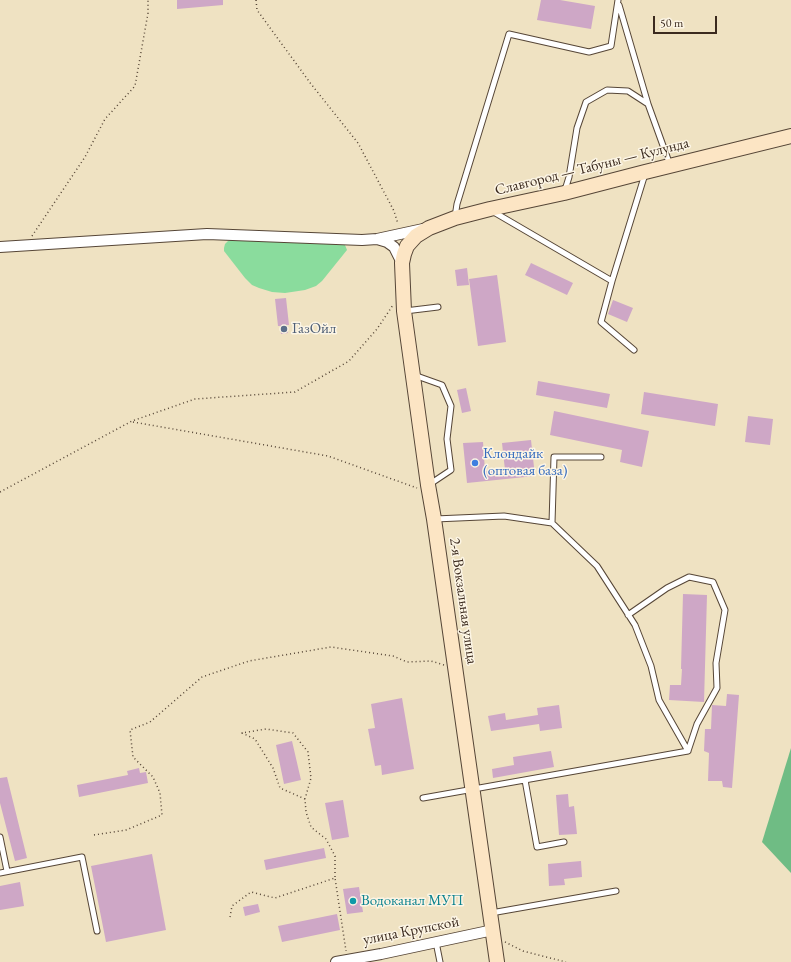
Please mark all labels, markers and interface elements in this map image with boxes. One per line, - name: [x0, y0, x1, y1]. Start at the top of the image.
- scale bar: [655, 8, 719, 34]
- text: 50 m: [660, 15, 683, 31]
- street label: Славгород — Табуны — Кулунда: [493, 134, 691, 200]
- place label: ГазОйл: [292, 320, 336, 338]
- marker: ГазОйл: [279, 324, 289, 334]
- place label: Клондайк (оптовая база): [483, 445, 567, 480]
- marker: Клондайк (оптовая база): [470, 458, 480, 468]
- street label: 2-я Вокзальная улица: [445, 537, 481, 665]
- place label: Водоканал МУП: [361, 892, 464, 910]
- marker: Водоканал МУП: [348, 896, 358, 906]
- street label: улица Крупской: [361, 913, 461, 949]

